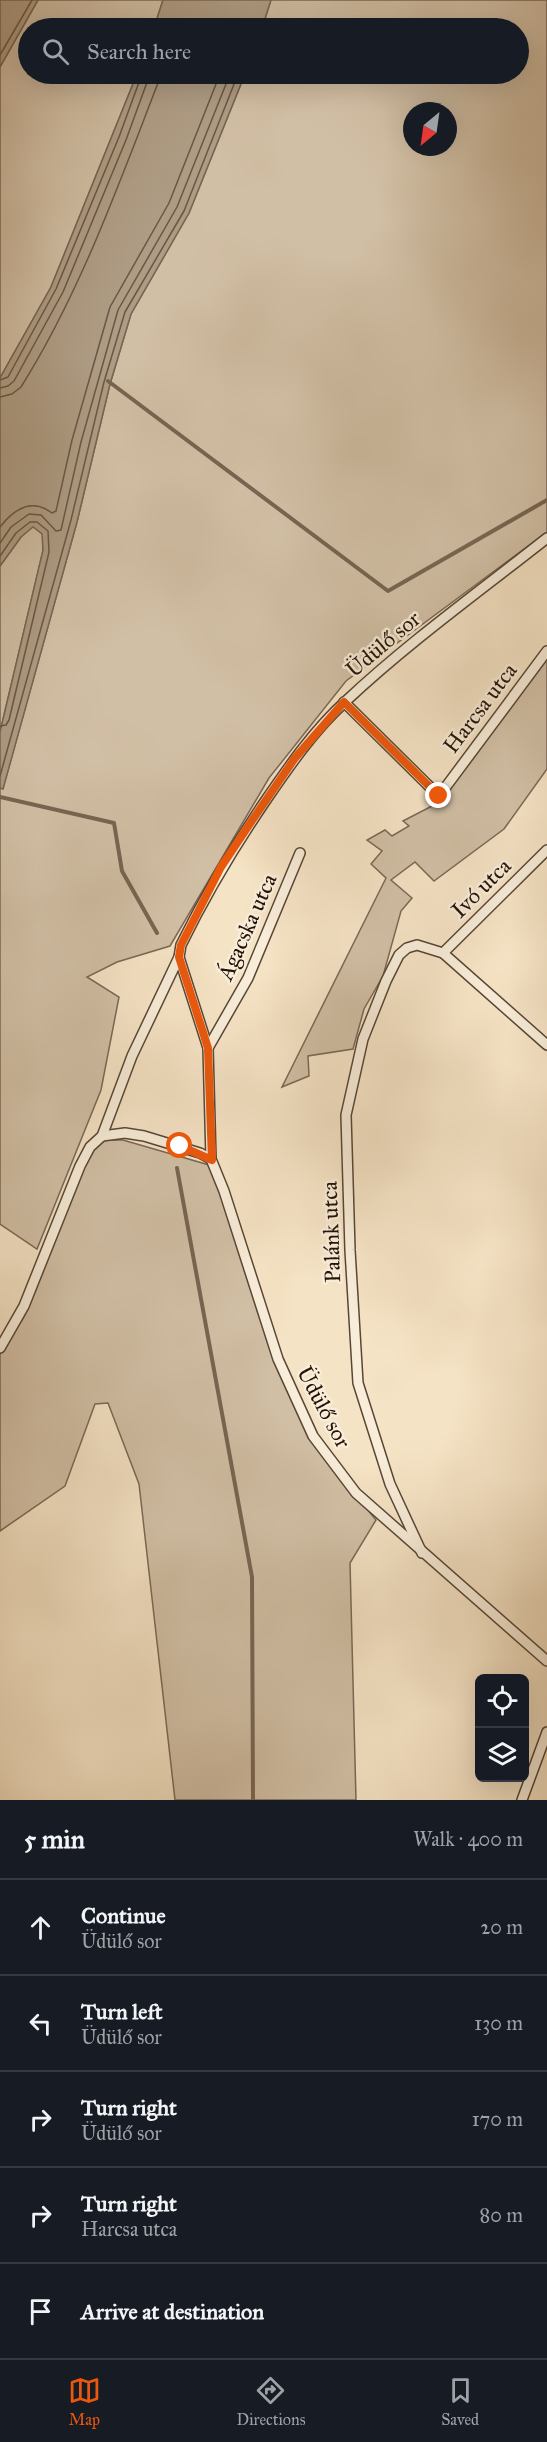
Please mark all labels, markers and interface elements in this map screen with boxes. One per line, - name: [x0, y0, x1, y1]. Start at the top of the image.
- search box: [18, 18, 529, 84]
- icon: search: [39, 35, 72, 68]
- text: Search here: [87, 38, 191, 65]
- north arrow: [403, 102, 457, 156]
- street label: Üdülő sor: [340, 605, 426, 683]
- street label: Harcsa utca: [437, 657, 523, 758]
- route end: [425, 782, 451, 808]
- street label: Ivó utca: [446, 852, 517, 923]
- street label: Ágacska utca: [211, 869, 283, 985]
- route start: [166, 1132, 192, 1158]
- street label: Palánk utca: [316, 1180, 346, 1283]
- street label: Üdülő sor: [291, 1361, 357, 1453]
- map controls: [475, 1674, 529, 1782]
- button: locate: [475, 1674, 529, 1728]
- button: layers: [475, 1728, 529, 1782]
- text: 5 min: [24, 1823, 85, 1855]
- text: Walk · 400 m: [413, 1827, 523, 1851]
- text: Continue: [81, 1902, 166, 1929]
- icon: ahead: [24, 1911, 57, 1944]
- text: 20 m: [480, 1915, 523, 1939]
- text: Üdülő sor: [81, 1929, 162, 1953]
- text: Turn left: [81, 1998, 163, 2025]
- icon: left: [24, 2007, 57, 2040]
- text: 130 m: [474, 2011, 523, 2035]
- text: Üdülő sor: [81, 2025, 162, 2049]
- text: Turn right: [81, 2094, 177, 2121]
- icon: right: [24, 2103, 57, 2136]
- text: 170 m: [472, 2107, 523, 2131]
- text: Üdülő sor: [81, 2121, 162, 2145]
- text: Turn right: [81, 2190, 177, 2217]
- icon: right: [24, 2199, 57, 2232]
- text: 80 m: [480, 2203, 523, 2227]
- text: Harcsa utca: [81, 2217, 177, 2241]
- icon: arrive: [24, 2295, 57, 2328]
- text: Arrive at destination: [81, 2298, 264, 2325]
- tab: Map: [68, 2374, 101, 2429]
- tab: Directions: [237, 2374, 305, 2429]
- tab: Saved: [441, 2374, 479, 2429]

